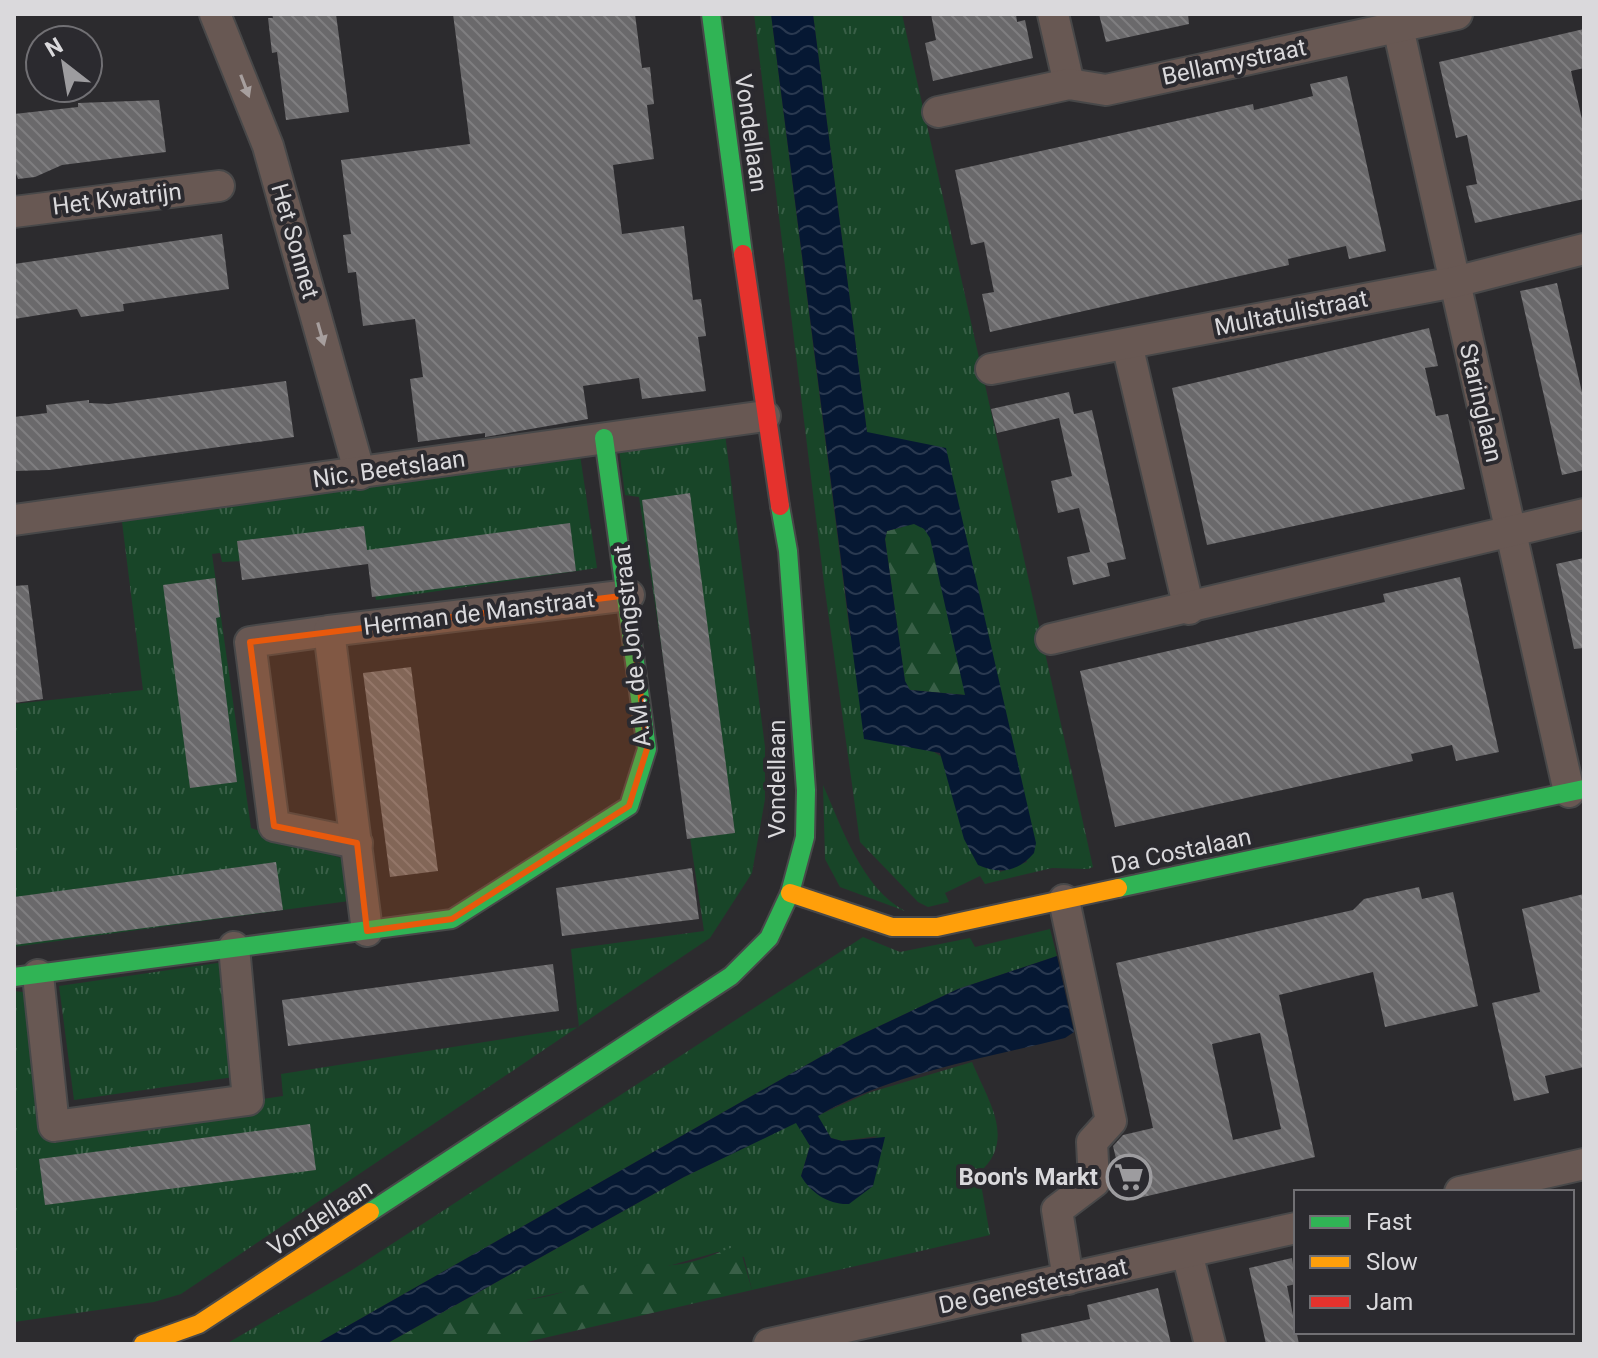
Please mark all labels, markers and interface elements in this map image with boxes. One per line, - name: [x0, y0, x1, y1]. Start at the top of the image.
- north arrow: [24, 24, 104, 104]
- text: N: [41, 33, 67, 62]
- street label: Bellamystraat: [1159, 33, 1309, 91]
- street label: Vondellaan: [729, 72, 773, 194]
- one-way arrow: [239, 74, 252, 98]
- street label: Het Kwatrijn: [51, 177, 183, 221]
- street label: Het Sonnet: [265, 180, 325, 302]
- street label: Multatulistraat: [1212, 284, 1370, 342]
- one-way arrow: [315, 323, 328, 347]
- street label: Staringlaan: [1454, 341, 1508, 465]
- street label: Nic. Beetslaan: [311, 444, 467, 494]
- street label: A.M. de Jongstraat: [607, 543, 657, 748]
- street label: Herman de Manstraat: [362, 585, 596, 641]
- street label: Vondellaan: [763, 720, 791, 838]
- street label: Da Costalaan: [1108, 822, 1254, 880]
- supermarket icon: Boon's Markt: [1105, 1153, 1153, 1201]
- place label: Boon's Markt: [958, 1163, 1098, 1191]
- street label: Vondellaan: [262, 1174, 378, 1262]
- legend: [1294, 1190, 1574, 1334]
- text: Fast: [1366, 1208, 1412, 1236]
- text: Slow: [1366, 1248, 1418, 1276]
- street label: De Genestetstraat: [936, 1252, 1130, 1320]
- text: Jam: [1366, 1288, 1413, 1316]

